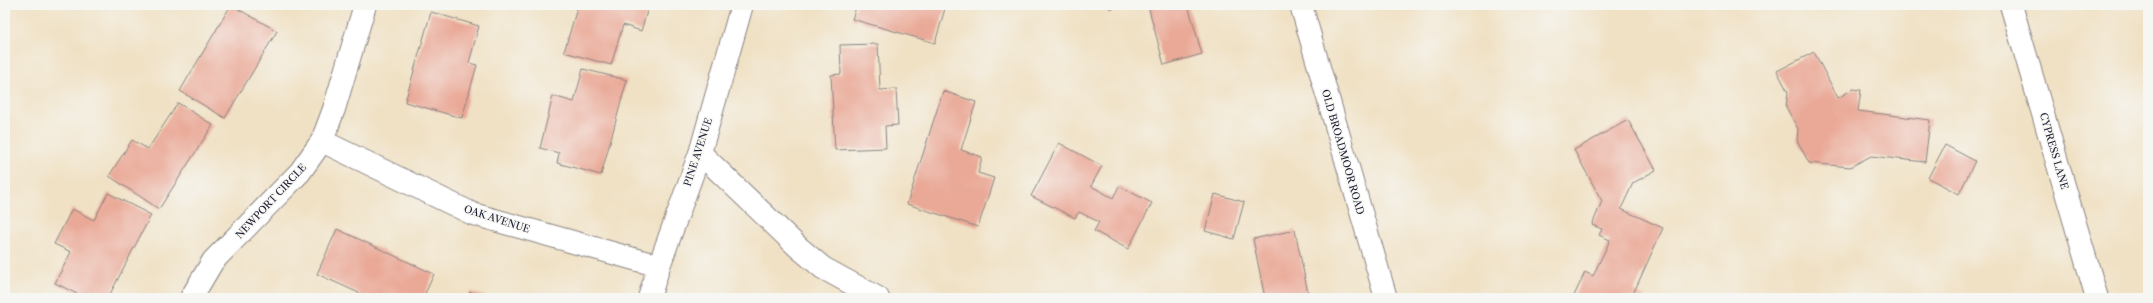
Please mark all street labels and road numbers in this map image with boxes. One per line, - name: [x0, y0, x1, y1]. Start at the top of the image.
- street label: OLD BROADMOOR ROAD: [1319, 88, 1367, 216]
- street label: CYPRESS LANE: [2037, 111, 2071, 191]
- street label: PINE AVENUE: [681, 116, 715, 188]
- street label: NEWPORT CIRCLE: [233, 161, 309, 241]
- street label: OAK AVENUE: [462, 202, 532, 236]

